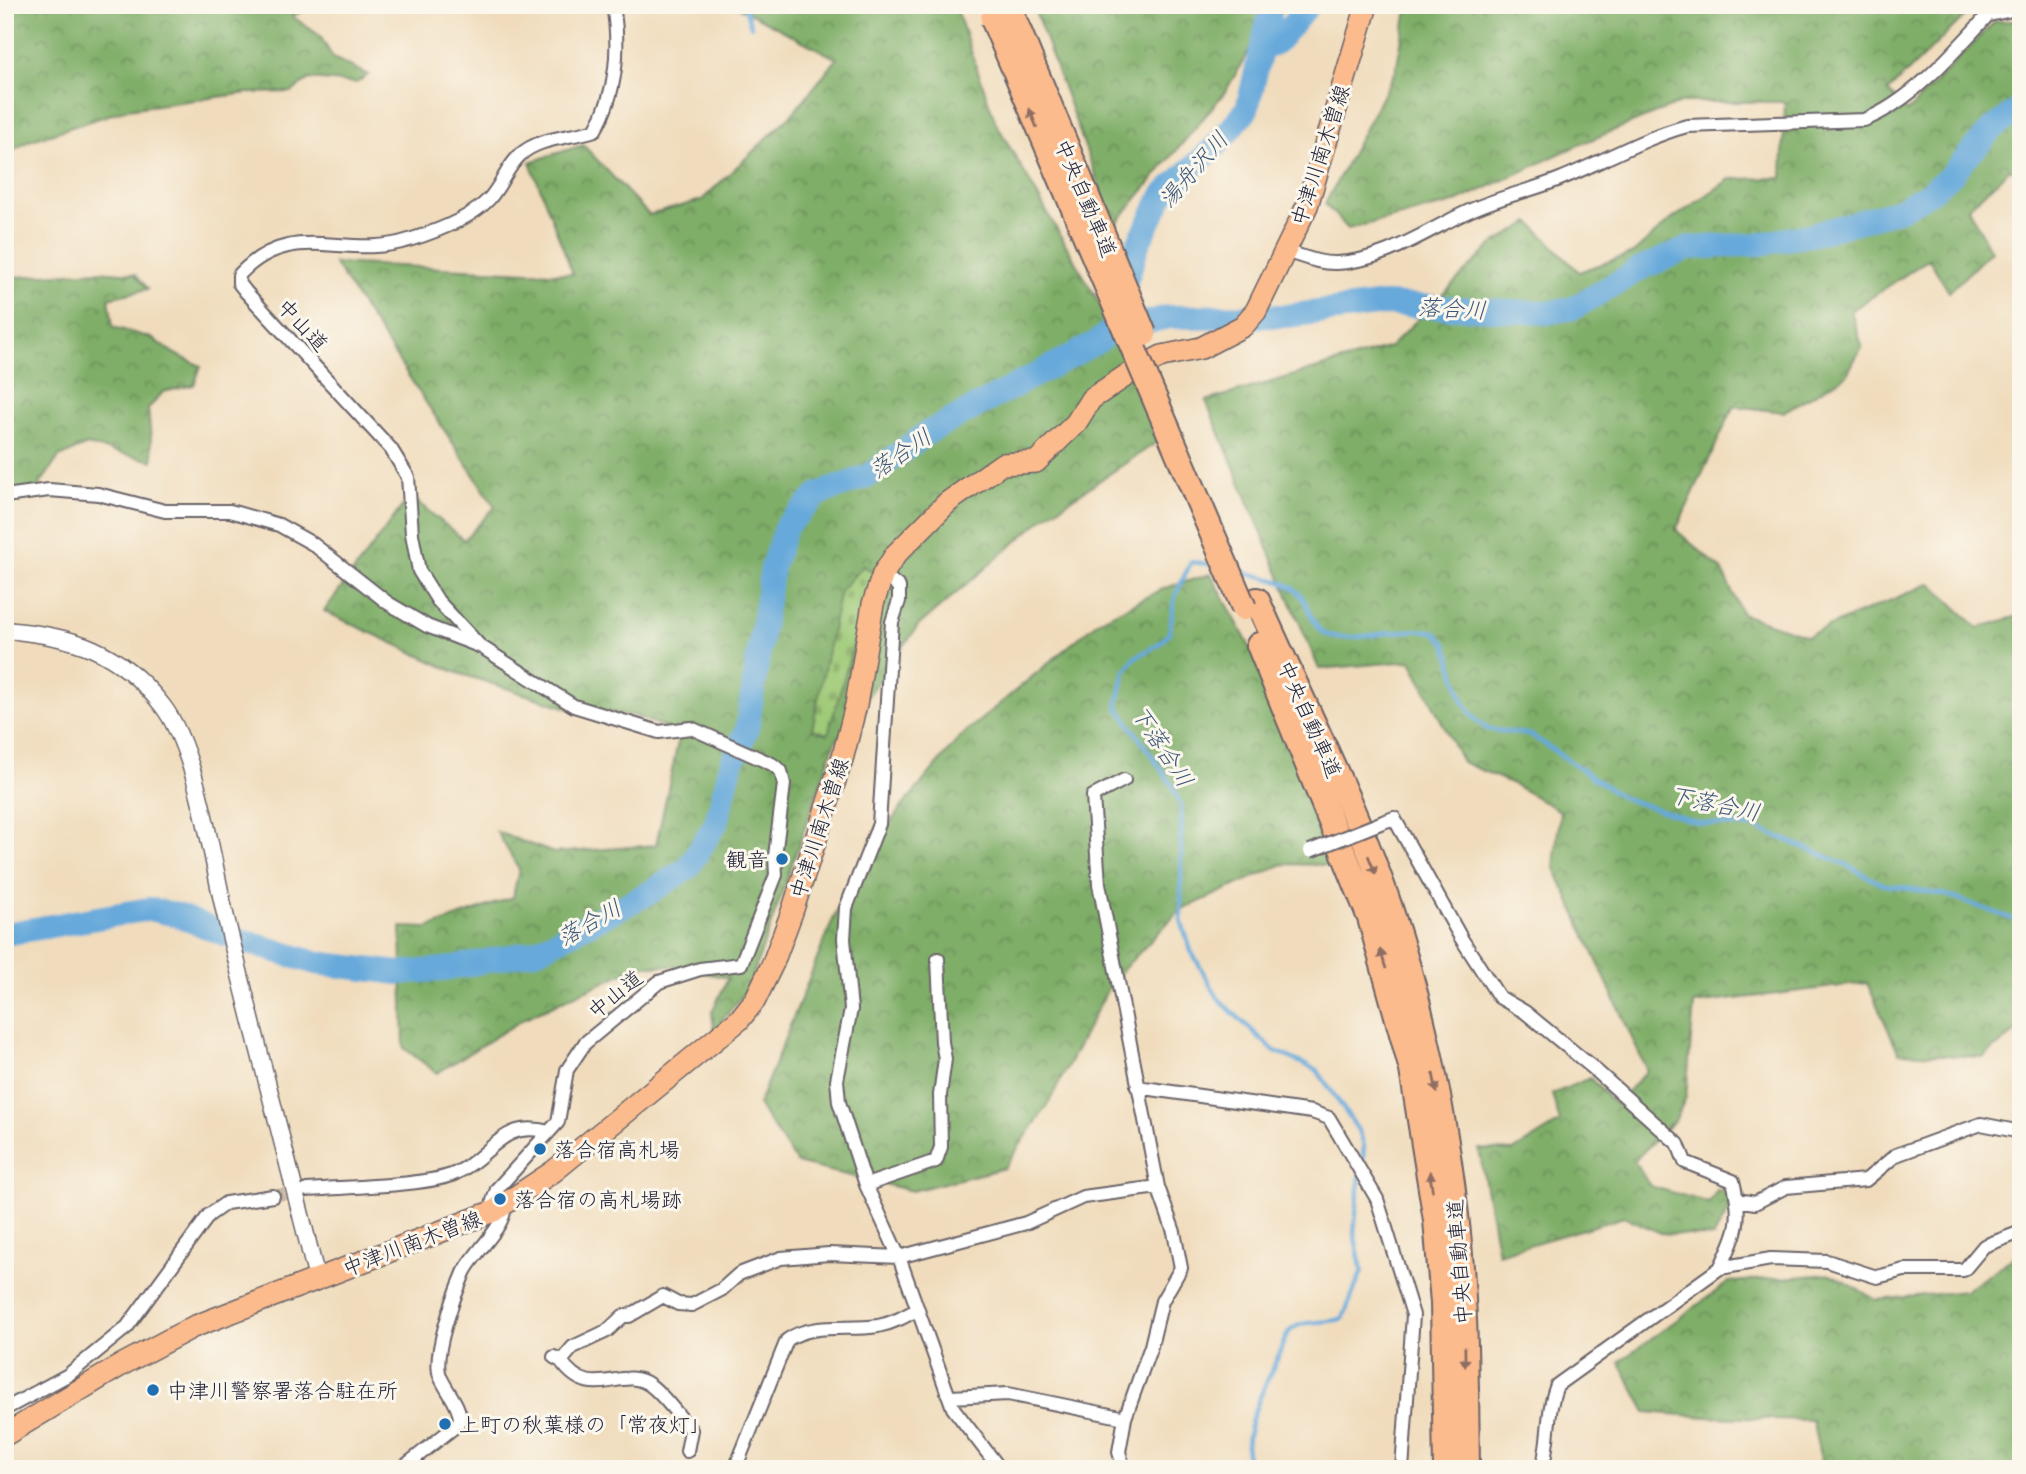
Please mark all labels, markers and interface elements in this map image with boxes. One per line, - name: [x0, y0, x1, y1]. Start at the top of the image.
- street label: 中津川南木曽線: [1283, 81, 1357, 229]
- one-way arrow: [1027, 107, 1038, 128]
- water label: 湯舟沢川: [1151, 124, 1235, 214]
- street label: 中央自動車道: [1048, 134, 1124, 262]
- water label: 落合川: [1417, 291, 1487, 325]
- street label: 中山道: [271, 292, 335, 358]
- water label: 落合川: [863, 421, 937, 485]
- street label: 中央自動車道: [1271, 656, 1349, 782]
- water label: 下落合川: [1125, 699, 1201, 793]
- street label: 中津川南木曽線: [782, 754, 856, 902]
- water label: 下落合川: [1667, 778, 1763, 828]
- place label: 観音: [726, 845, 768, 874]
- marker: 観音: [774, 851, 790, 867]
- one-way arrow: [1367, 854, 1378, 875]
- water label: 落合川: [551, 892, 627, 952]
- one-way arrow: [1377, 948, 1387, 969]
- street label: 中山道: [581, 963, 649, 1025]
- one-way arrow: [1430, 1072, 1441, 1094]
- place label: 落合宿高札場: [554, 1135, 680, 1164]
- marker: 落合宿高札場: [532, 1141, 548, 1157]
- one-way arrow: [1425, 1170, 1436, 1192]
- place label: 落合宿の高札場跡: [514, 1185, 682, 1214]
- marker: 落合宿の高札場跡: [492, 1191, 508, 1207]
- street label: 中央自動車道: [1440, 1198, 1478, 1326]
- street label: 中津川南木曽線: [338, 1203, 486, 1283]
- one-way arrow: [1459, 1347, 1470, 1369]
- place label: 中津川警察署落合駐在所: [167, 1376, 398, 1405]
- marker: 中津川警察署落合駐在所: [145, 1382, 161, 1398]
- place label: 上町の秋葉様の「常夜灯」: [459, 1410, 711, 1439]
- marker: 上町の秋葉様の「常夜灯」: [437, 1416, 453, 1432]

